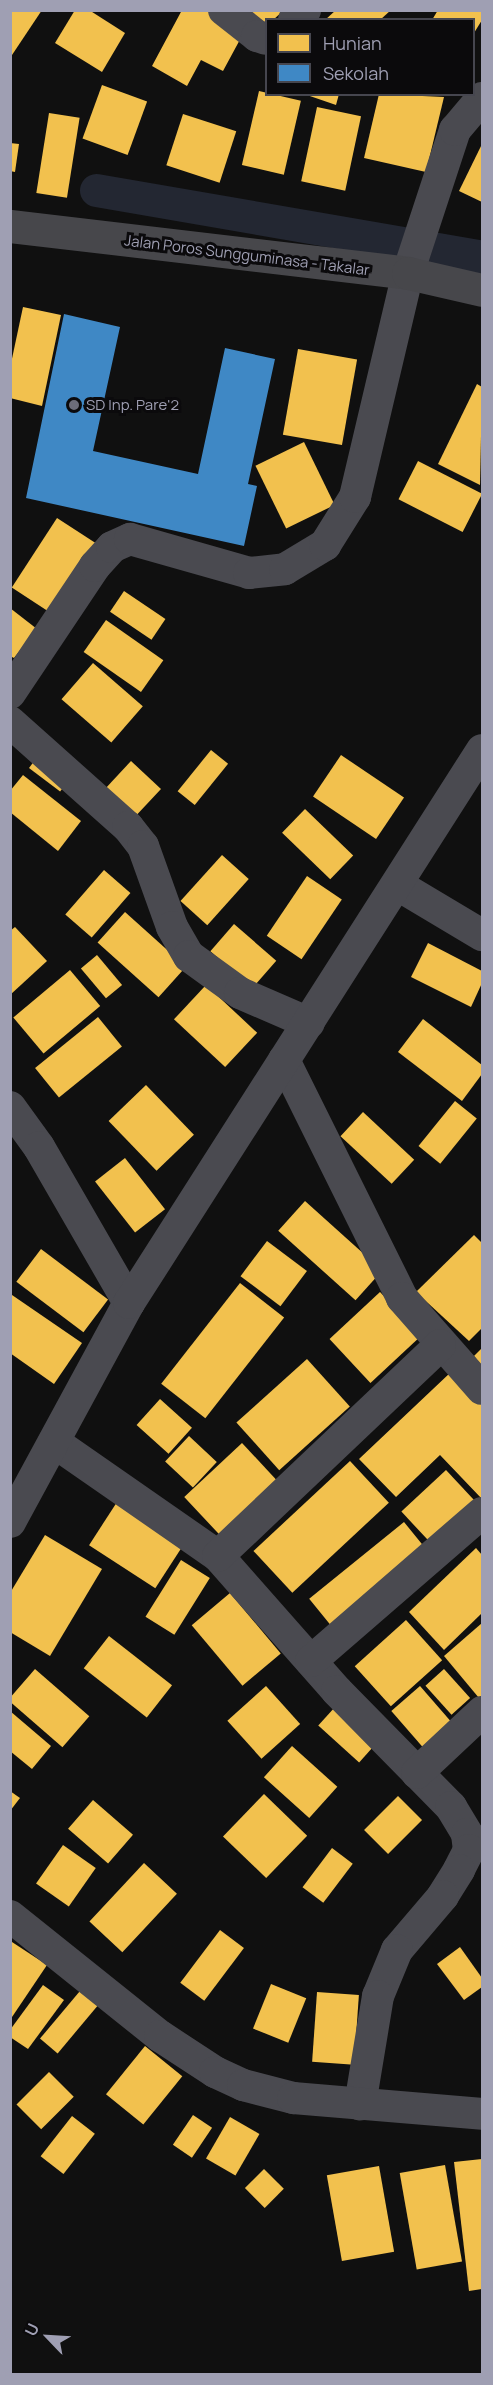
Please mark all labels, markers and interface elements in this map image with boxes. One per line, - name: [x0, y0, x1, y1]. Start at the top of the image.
- legend: [265, 18, 475, 96]
- text: Hunian: [323, 31, 382, 55]
- text: Sekolah: [323, 61, 389, 85]
- street label: Jalan Poros Sungguminasa - Takalar: [123, 231, 371, 279]
- place label: SD Inp. Pare'2: [86, 396, 179, 414]
- marker: SD Inp. Pare'2: [67, 398, 81, 412]
- north arrow: [18, 2307, 78, 2367]
- text: U: [19, 2320, 44, 2339]

